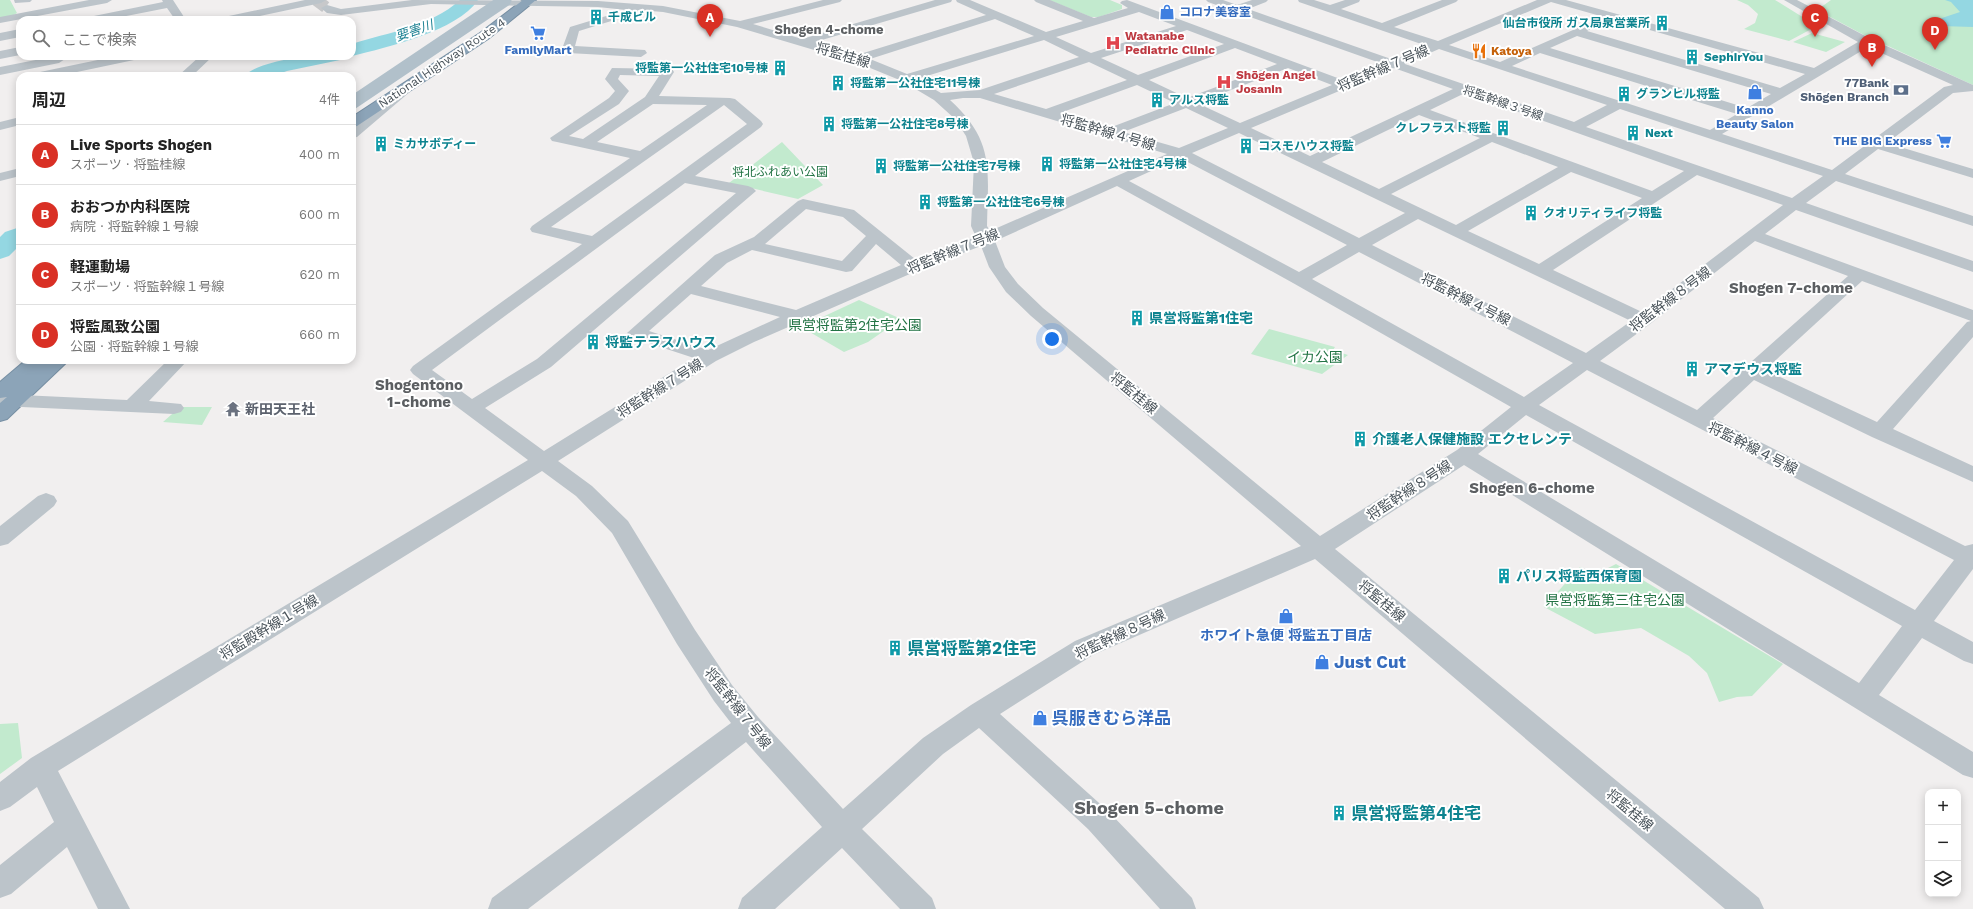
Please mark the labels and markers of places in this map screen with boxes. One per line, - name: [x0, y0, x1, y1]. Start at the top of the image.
- shop icon: コロナ美容室: [1158, 3, 1176, 21]
- pin: A: [697, 4, 723, 37]
- pin: C: [1802, 4, 1828, 37]
- place label: コロナ美容室: [1179, 5, 1251, 19]
- building icon: 千成ビル: [587, 8, 605, 26]
- place label: 千成ビル: [608, 10, 656, 24]
- building icon: 仙台市役所 ガス局泉営業所: [1653, 14, 1671, 32]
- place label: 仙台市役所 ガス局泉営業所: [1503, 16, 1650, 30]
- pin: D: [1922, 17, 1948, 50]
- supermarket icon: FamilyMart: [529, 24, 547, 42]
- place label: Watanabe Pediatric Clinic: [1125, 29, 1215, 57]
- hospital icon: Watanabe Pediatric Clinic: [1104, 34, 1122, 52]
- pin: B: [1859, 34, 1885, 67]
- restaurant icon: Katoya: [1470, 42, 1488, 60]
- place label: FamilyMart: [504, 43, 572, 57]
- place label: Katoya: [1491, 44, 1532, 58]
- building icon: SephirYou: [1683, 48, 1701, 66]
- place label: SephirYou: [1704, 50, 1763, 64]
- building icon: 将監第一公社住宅10号棟: [771, 59, 789, 77]
- place label: 将監第一公社住宅10号棟: [635, 61, 768, 75]
- place label: Shōgen Angel Josanin: [1236, 68, 1316, 96]
- hospital icon: Shōgen Angel Josanin: [1215, 73, 1233, 91]
- building icon: 将監第一公社住宅11号棟: [829, 74, 847, 92]
- place label: 将監第一公社住宅11号棟: [850, 76, 980, 90]
- place label: 77Bank Shōgen Branch: [1800, 76, 1890, 104]
- bank icon: 77Bank Shōgen Branch: [1892, 81, 1910, 99]
- shop icon: Kanno Beauty Salon: [1746, 83, 1764, 101]
- building icon: グランヒル将監: [1615, 85, 1633, 103]
- place label: グランヒル将監: [1636, 87, 1720, 101]
- building icon: アルス将監: [1148, 91, 1166, 109]
- place label: アルス将監: [1169, 93, 1229, 107]
- place label: Kanno Beauty Salon: [1716, 103, 1794, 131]
- building icon: 将監第一公社住宅8号棟: [820, 115, 838, 133]
- place label: 将監第一公社住宅8号棟: [841, 117, 969, 131]
- building icon: クレフラスト将監: [1494, 119, 1512, 137]
- place label: クレフラスト将監: [1395, 121, 1491, 135]
- building icon: Next: [1624, 124, 1642, 142]
- place label: Next: [1645, 126, 1674, 140]
- supermarket icon: THE BIG Express: [1935, 132, 1953, 150]
- place label: THE BIG Express: [1833, 134, 1933, 148]
- building icon: ミカサボディー: [372, 135, 390, 153]
- place label: ミカサボディー: [393, 137, 476, 151]
- building icon: コスモハウス将監: [1237, 137, 1255, 155]
- place label: コスモハウス将監: [1258, 139, 1354, 153]
- building icon: 将監第一公社住宅4号棟: [1038, 155, 1056, 173]
- building icon: 将監第一公社住宅7号棟: [872, 157, 890, 175]
- place label: 将監第一公社住宅4号棟: [1059, 157, 1187, 171]
- place label: 将監第一公社住宅7号棟: [893, 159, 1020, 173]
- building icon: 将監第一公社住宅6号棟: [916, 193, 934, 211]
- place label: 将監第一公社住宅6号棟: [937, 195, 1064, 209]
- building icon: クオリティライフ将監: [1522, 204, 1540, 222]
- place label: クオリティライフ将監: [1543, 206, 1662, 220]
- building icon: 県営将監第1住宅: [1128, 309, 1146, 327]
- place label: 県営将監第1住宅: [1149, 310, 1253, 326]
- building icon: 将監テラスハウス: [584, 333, 602, 351]
- place label: 将監テラスハウス: [605, 334, 717, 350]
- building icon: アマデウス将監: [1683, 360, 1701, 378]
- place label: アマデウス将監: [1704, 361, 1802, 377]
- temple icon: 新田天王社: [224, 400, 242, 418]
- place label: 新田天王社: [245, 401, 315, 417]
- building icon: 介護老人保健施設 エクセレンテ: [1351, 430, 1369, 448]
- place label: 介護老人保健施設 エクセレンテ: [1372, 431, 1572, 447]
- building icon: パリス将監西保育園: [1495, 567, 1513, 585]
- place label: パリス将監西保育園: [1516, 568, 1642, 584]
- shop icon: ホワイト急便 将監五丁目店: [1277, 607, 1295, 625]
- place label: ホワイト急便 将監五丁目店: [1200, 627, 1372, 643]
- place label: 県営将監第2住宅: [907, 638, 1036, 658]
- building icon: 県営将監第2住宅: [886, 639, 904, 657]
- place label: Just Cut: [1334, 652, 1406, 672]
- shop icon: Just Cut: [1313, 653, 1331, 671]
- place label: 呉服きむら洋品: [1052, 708, 1171, 728]
- shop icon: 呉服きむら洋品: [1031, 709, 1049, 727]
- place label: 県営将監第4住宅: [1351, 803, 1481, 823]
- building icon: 県営将監第4住宅: [1330, 804, 1348, 822]

